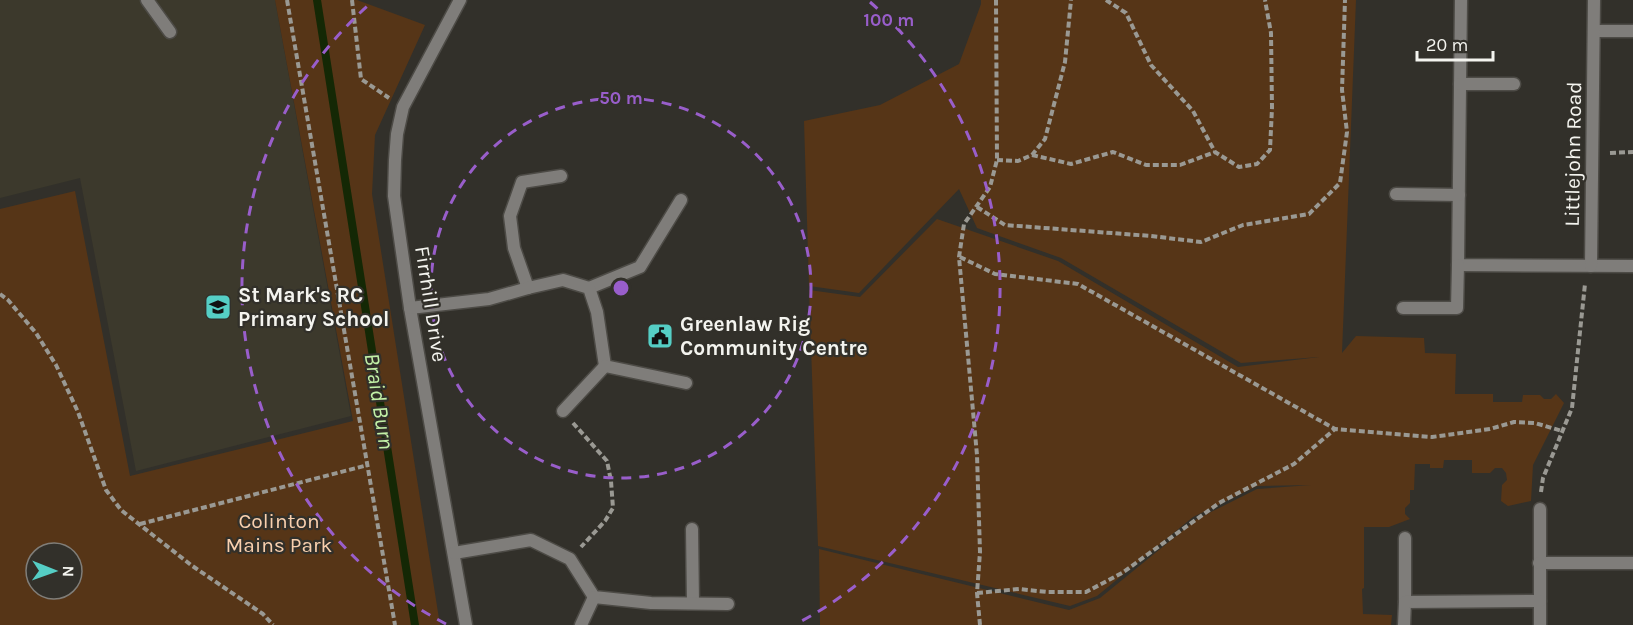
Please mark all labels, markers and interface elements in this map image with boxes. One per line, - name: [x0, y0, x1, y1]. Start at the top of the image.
- text: 100 m: [864, 9, 914, 31]
- scale bar: [1417, 24, 1494, 62]
- text: 20 m: [1426, 34, 1468, 56]
- street label: Littlejohn Road: [1560, 81, 1586, 227]
- text: 50 m: [599, 87, 643, 109]
- street label: Firrhill Drive: [410, 244, 452, 364]
- centre of rings: [611, 278, 631, 298]
- place label: St Mark's RC Primary School: [238, 283, 389, 331]
- school or university icon: St Mark's RC Primary School: [203, 292, 233, 322]
- place label: Greenlaw Rig Community Centre: [680, 312, 868, 360]
- public building icon: Greenlaw Rig Community Centre: [645, 321, 675, 351]
- water label: Braid Burn: [359, 351, 399, 451]
- park label: Colinton Mains Park: [226, 509, 333, 557]
- north arrow: [24, 541, 84, 601]
- text: N: [59, 565, 78, 577]

